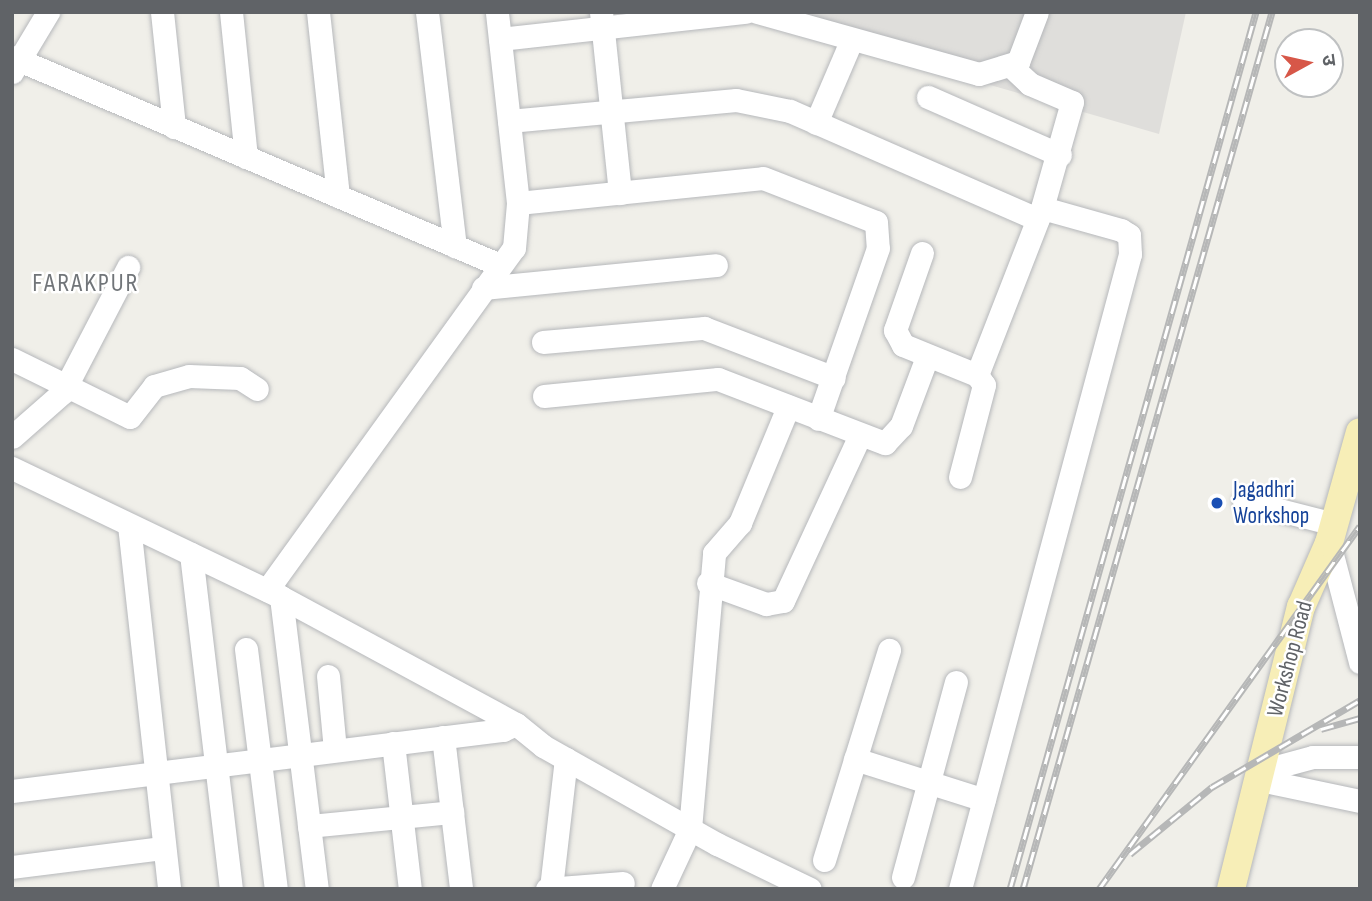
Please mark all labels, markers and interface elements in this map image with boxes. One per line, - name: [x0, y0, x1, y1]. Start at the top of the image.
- north arrow: [1274, 28, 1344, 98]
- text: उ: [1316, 53, 1340, 67]
- district label: FARAKPUR: [33, 268, 139, 300]
- place label: Jagadhri Workshop: [1233, 476, 1309, 530]
- marker: Jagadhri Workshop: [1207, 493, 1227, 513]
- street label: Workshop Road: [1261, 598, 1319, 720]

